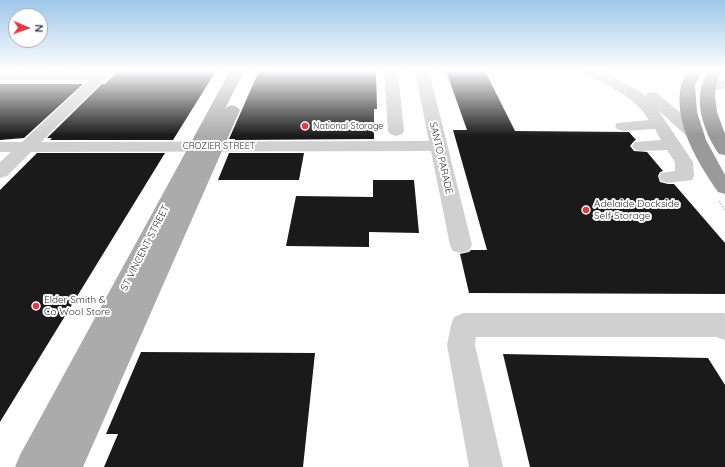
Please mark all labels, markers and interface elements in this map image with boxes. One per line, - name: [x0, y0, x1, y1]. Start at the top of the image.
- north arrow: [8, 8, 48, 48]
- text: N: [32, 24, 46, 33]
- marker: National Storage: [300, 121, 310, 131]
- place label: National Storage: [313, 121, 383, 131]
- street label: SANTO PARADE: [427, 121, 455, 195]
- street label: CROZIER STREET: [183, 141, 255, 151]
- place label: Adelaide Dockside Self Storage: [594, 198, 679, 222]
- street label: ST VINCENT STREET: [118, 203, 172, 293]
- marker: Adelaide Dockside Self Storage: [581, 205, 591, 215]
- place label: Elder Smith & Co Wool Store: [44, 294, 110, 318]
- marker: Elder Smith & Co Wool Store: [31, 301, 41, 311]

